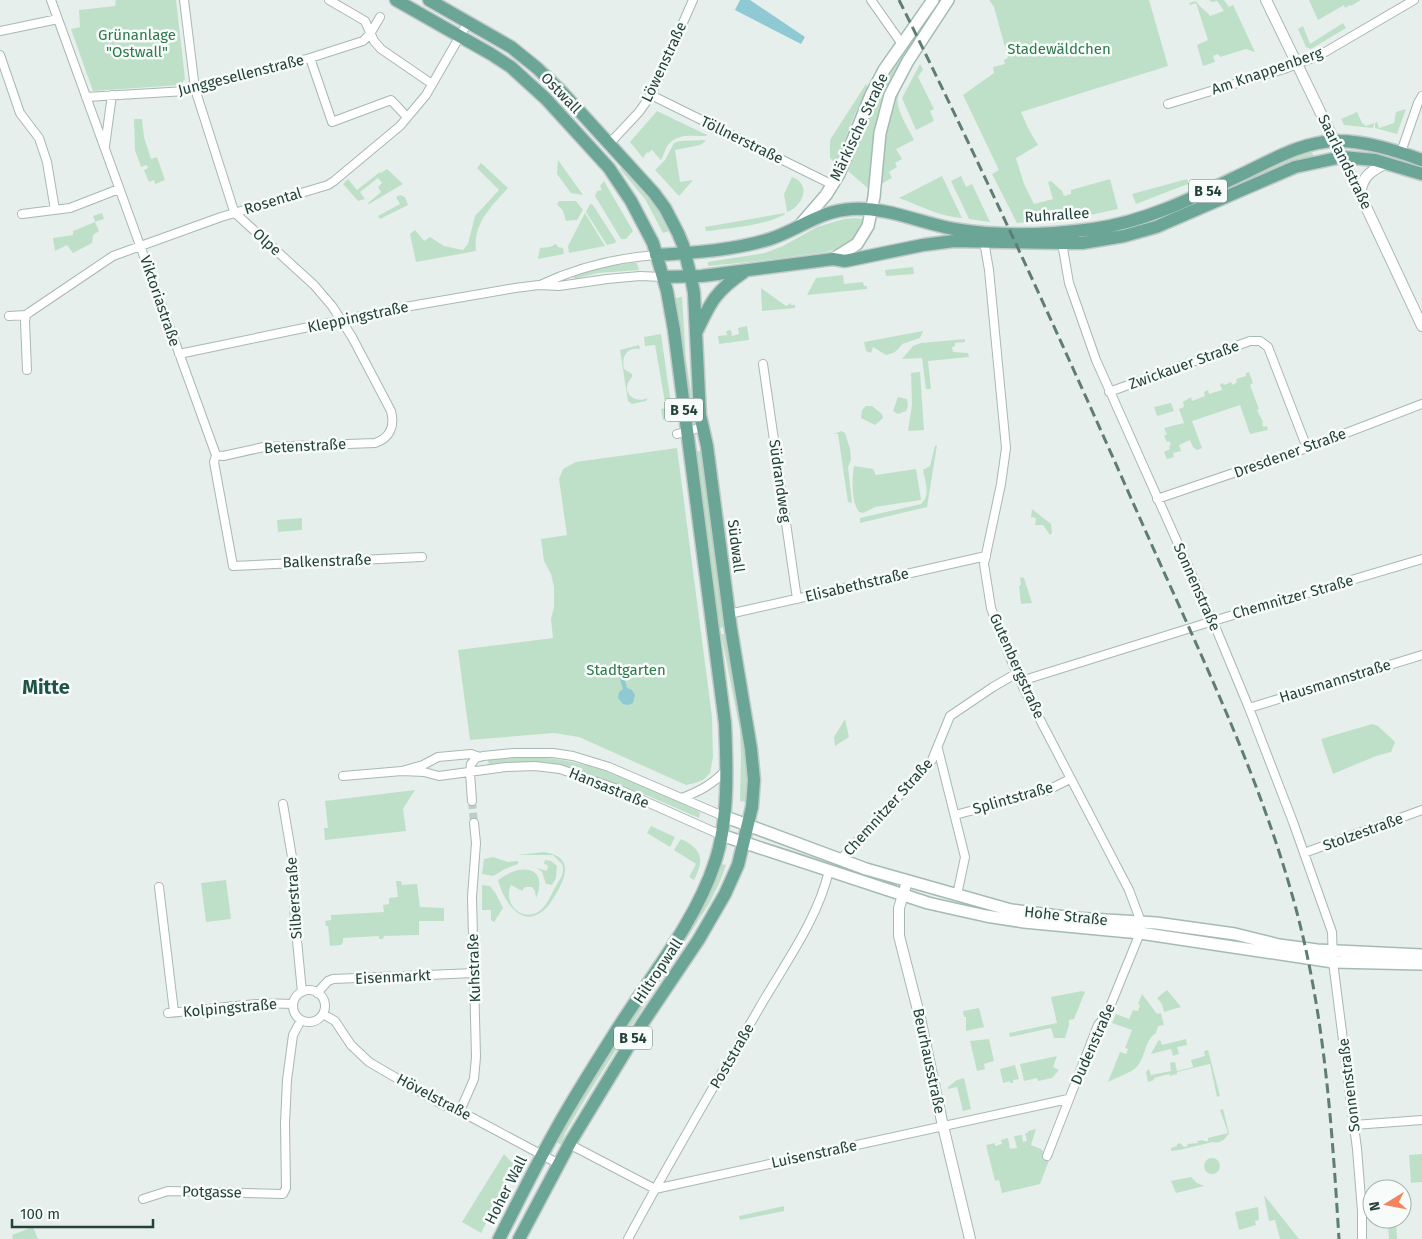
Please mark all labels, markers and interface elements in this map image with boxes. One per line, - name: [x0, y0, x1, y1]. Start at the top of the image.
- street label: Löwenstraße: [638, 19, 690, 105]
- park label: Grünanlage "Ostwall": [98, 26, 176, 61]
- park label: Stadewäldchen: [1007, 40, 1111, 58]
- street label: Am Knappenberg: [1209, 43, 1325, 98]
- street label: Junggesellenstraße: [176, 51, 306, 99]
- street label: Ostwall: [537, 69, 585, 118]
- street label: Märkische Straße: [826, 70, 892, 184]
- street label: Töllnerstraße: [698, 112, 786, 168]
- street label: Saarlandstraße: [1314, 112, 1376, 212]
- road number: B 54: [1189, 180, 1227, 202]
- street label: Rosental: [242, 184, 305, 218]
- street label: Ruhrallee: [1024, 204, 1090, 226]
- street label: Olpe: [249, 225, 285, 259]
- street label: Viktoriastraße: [136, 253, 184, 349]
- street label: Kleppingstraße: [306, 298, 410, 336]
- street label: Zwickauer Straße: [1126, 337, 1242, 393]
- road number: B 54: [665, 398, 703, 422]
- street label: Dresdener Straße: [1231, 424, 1349, 482]
- street label: Betenstraße: [263, 435, 347, 457]
- street label: Südrandweg: [765, 438, 795, 524]
- street label: Südwall: [724, 518, 748, 574]
- street label: Sonnenstraße: [1170, 540, 1224, 634]
- street label: Balkenstraße: [282, 550, 372, 572]
- street label: Elisabethstraße: [803, 564, 911, 606]
- street label: Chemnitzer Straße: [1230, 571, 1356, 623]
- street label: Gutenbergstraße: [986, 610, 1048, 722]
- street label: Hausmannstraße: [1277, 655, 1393, 707]
- park label: Stadtgarten: [586, 661, 666, 679]
- district label: Mitte: [22, 675, 70, 699]
- street label: Chemnitzer Straße: [839, 755, 937, 859]
- street label: Hansastraße: [566, 764, 652, 812]
- street label: Splintstraße: [971, 778, 1055, 818]
- street label: Stolzestraße: [1320, 809, 1406, 855]
- street label: Silberstraße: [282, 856, 306, 940]
- street label: Hohe Straße: [1023, 903, 1109, 929]
- street label: Kuhstraße: [464, 933, 484, 1003]
- street label: Hiltropwall: [630, 935, 687, 1007]
- street label: Eisenmarkt: [355, 966, 432, 988]
- street label: Kolpingstraße: [182, 995, 278, 1021]
- street label: Dudenstraße: [1067, 1000, 1119, 1088]
- street label: Beurhausstraße: [909, 1007, 949, 1115]
- street label: Poststraße: [706, 1020, 758, 1092]
- road number: B 54: [614, 1026, 652, 1050]
- street label: Sonnenstraße: [1334, 1037, 1364, 1133]
- street label: Hövelstraße: [394, 1070, 474, 1124]
- street label: Luisenstraße: [770, 1136, 858, 1172]
- street label: Hoher Wall: [481, 1152, 531, 1227]
- north arrow: [1362, 1179, 1412, 1229]
- street label: Potgasse: [182, 1182, 242, 1202]
- scale bar: [12, 1196, 154, 1228]
- text: N: [1366, 1200, 1384, 1212]
- text: 100 m: [20, 1205, 60, 1223]

